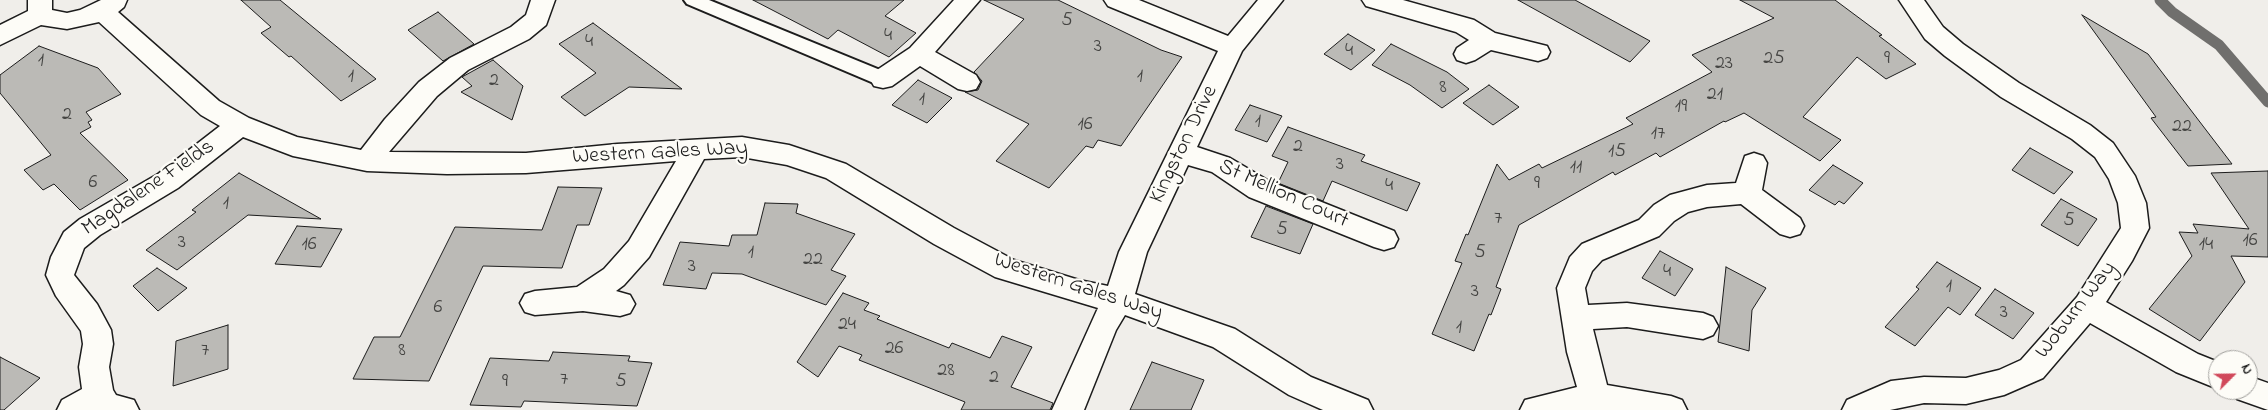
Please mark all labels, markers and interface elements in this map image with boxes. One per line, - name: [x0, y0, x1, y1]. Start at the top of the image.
- house number: 5: [1061, 10, 1073, 34]
- house number: 4: [884, 25, 892, 49]
- house number: 4: [585, 31, 593, 55]
- house number: 3: [1094, 36, 1102, 60]
- house number: 4: [1345, 40, 1353, 64]
- house number: 25: [1763, 48, 1785, 72]
- house number: 9: [1884, 48, 1890, 72]
- house number: 1: [38, 50, 44, 74]
- house number: 23: [1715, 53, 1733, 77]
- house number: 1: [348, 66, 354, 90]
- house number: 1: [1137, 66, 1143, 90]
- house number: 2: [489, 70, 499, 94]
- house number: 8: [1439, 77, 1447, 101]
- street label: Kingston Drive: [1145, 82, 1225, 208]
- house number: 21: [1707, 84, 1723, 108]
- house number: 1: [919, 89, 925, 113]
- house number: 19: [1675, 96, 1687, 120]
- house number: 2: [62, 104, 72, 128]
- house number: 1: [1255, 111, 1261, 135]
- house number: 16: [1077, 114, 1093, 138]
- house number: 22: [2172, 116, 2192, 140]
- house number: 17: [1651, 123, 1665, 147]
- street label: Magdalene Fields: [78, 135, 220, 243]
- street label: Western Gales Way: [572, 136, 748, 172]
- house number: 2: [1293, 136, 1303, 160]
- house number: 15: [1608, 141, 1626, 165]
- house number: 3: [1336, 154, 1344, 178]
- street label: St Mellion Court: [1214, 155, 1352, 235]
- house number: 11: [1570, 157, 1582, 181]
- house number: 6: [89, 172, 97, 196]
- house number: 9: [1534, 173, 1540, 197]
- house number: 4: [1385, 175, 1393, 199]
- house number: 1: [223, 193, 229, 217]
- house number: 7: [1494, 208, 1502, 232]
- house number: 5: [2063, 210, 2075, 234]
- house number: 5: [1276, 219, 1288, 243]
- house number: 16: [2242, 230, 2258, 254]
- house number: 3: [178, 232, 186, 256]
- house number: 16: [301, 234, 317, 258]
- house number: 14: [2199, 234, 2213, 258]
- house number: 1: [748, 242, 754, 266]
- house number: 5: [1474, 242, 1486, 266]
- street label: Western Gales Way: [990, 248, 1166, 328]
- house number: 22: [803, 249, 823, 273]
- house number: 3: [688, 256, 696, 280]
- street label: Woburn Way: [2031, 257, 2123, 365]
- house number: 4: [1663, 261, 1671, 285]
- house number: 1: [1946, 276, 1952, 300]
- house number: 3: [1471, 281, 1479, 305]
- house number: 6: [434, 297, 442, 321]
- house number: 3: [2000, 302, 2008, 326]
- house number: 24: [838, 314, 856, 338]
- house number: 1: [1456, 317, 1462, 341]
- house number: 26: [885, 338, 903, 362]
- house number: 7: [201, 340, 209, 364]
- house number: 8: [398, 340, 406, 364]
- north arrow: [2208, 350, 2258, 400]
- house number: 28: [937, 360, 955, 384]
- text: N: [2235, 361, 2258, 378]
- house number: 2: [989, 367, 999, 391]
- house number: 7: [560, 369, 568, 393]
- house number: 9: [502, 371, 508, 395]
- house number: 5: [615, 371, 627, 395]

